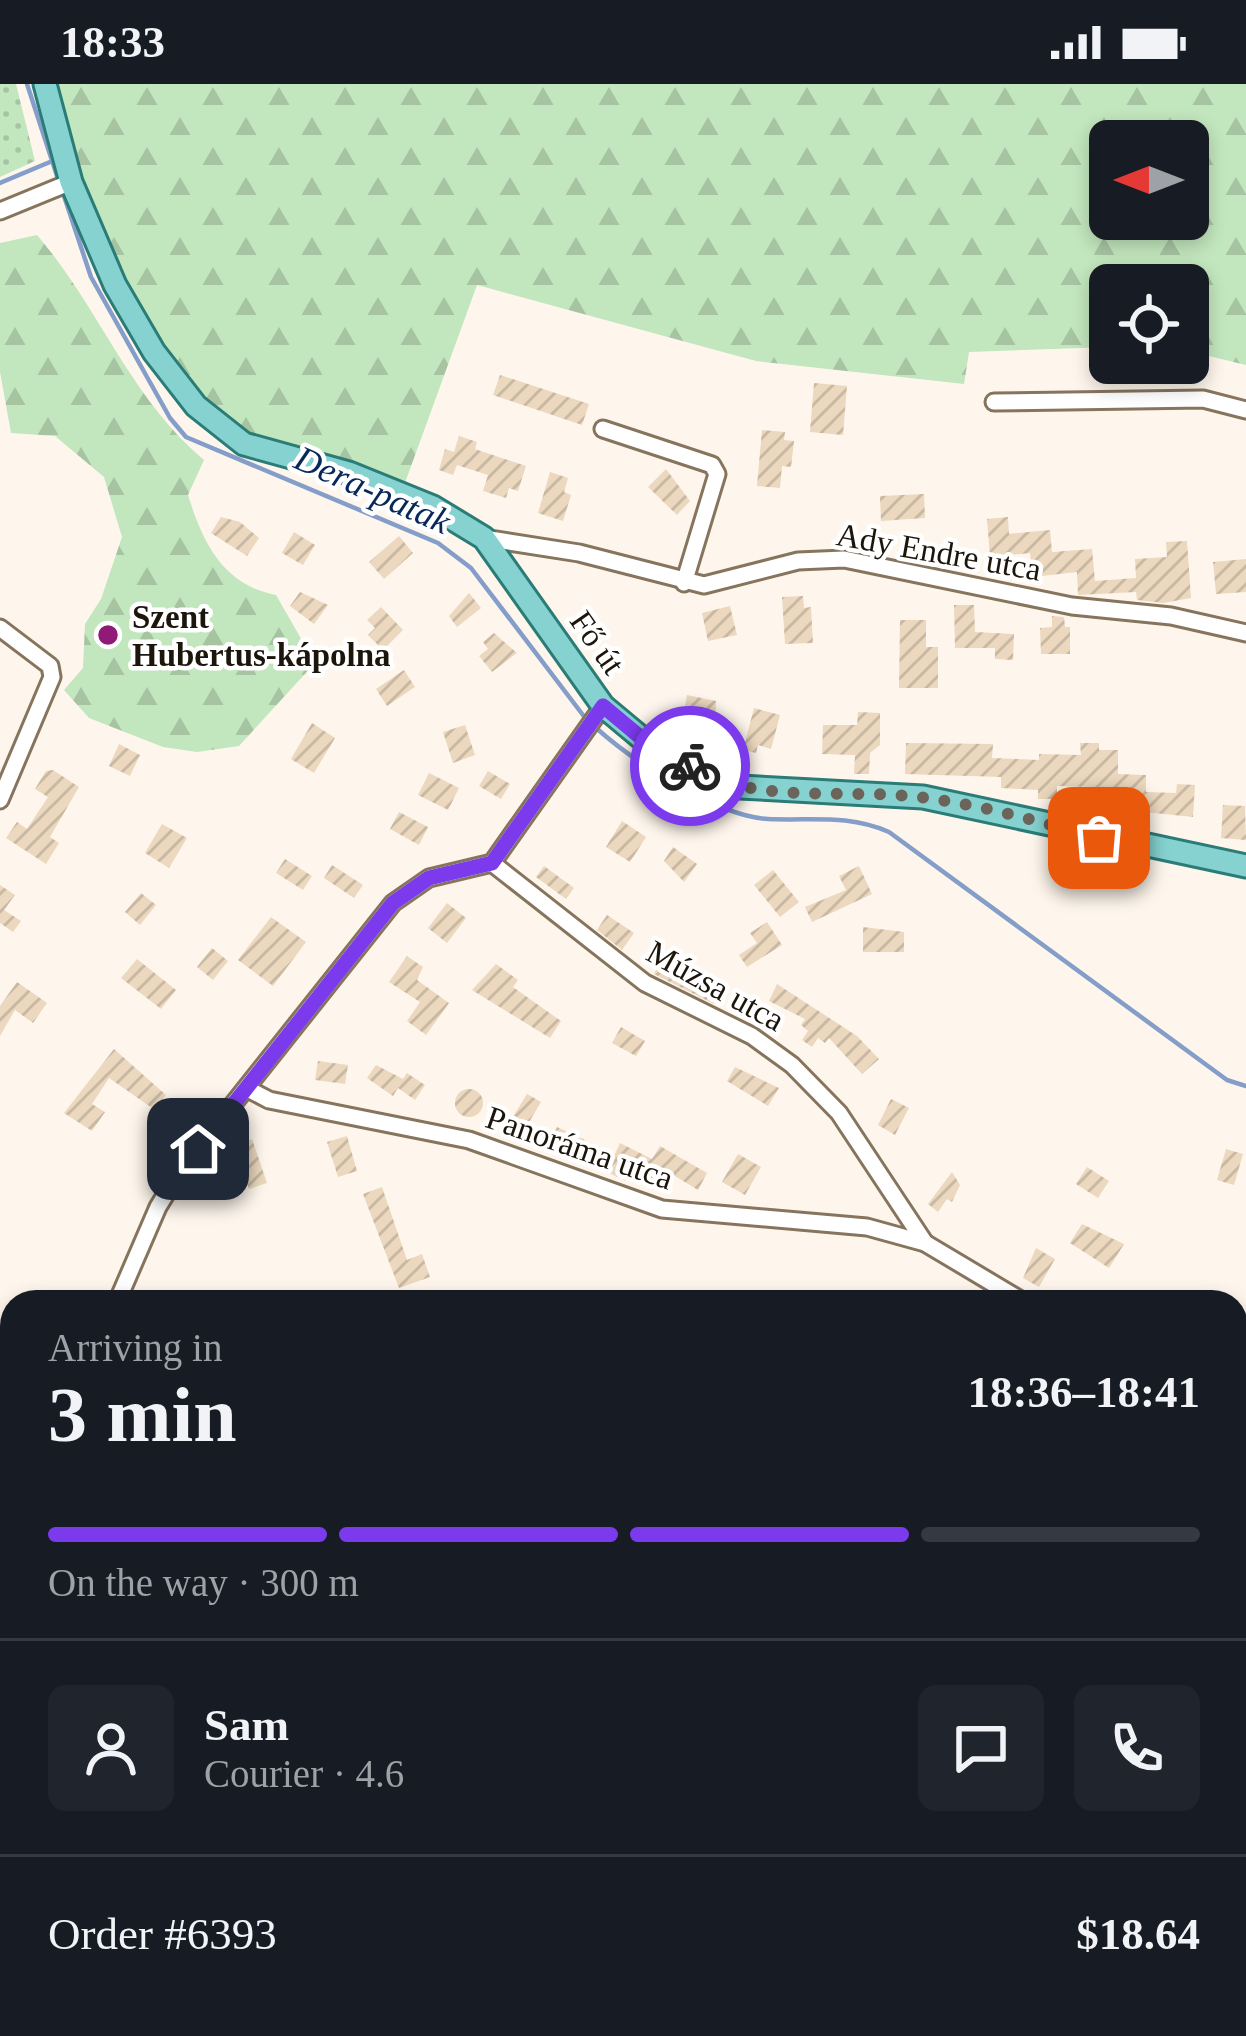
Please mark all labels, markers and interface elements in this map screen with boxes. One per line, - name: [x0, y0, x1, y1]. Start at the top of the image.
- text: 18:33: [60, 17, 165, 67]
- north arrow: [1089, 120, 1209, 240]
- map controls: [1089, 120, 1209, 384]
- button: locate: [1089, 264, 1209, 384]
- water label: Dera-patak: [288, 437, 457, 542]
- street label: Ady Endre utca: [834, 516, 1044, 588]
- place label: Szent Hubertus-kápolna: [132, 599, 391, 673]
- street label: Fő út: [563, 604, 632, 681]
- marker: Szent Hubertus-kápolna: [95, 622, 121, 648]
- courier: [630, 706, 750, 826]
- icon: bike: [657, 733, 723, 799]
- pin: [1048, 787, 1150, 889]
- icon: bag: [1066, 805, 1132, 871]
- street label: Múzsa utca: [641, 933, 791, 1038]
- pin: [147, 1098, 249, 1200]
- street label: Panoráma utca: [482, 1099, 678, 1197]
- icon: home: [165, 1116, 231, 1182]
- text: Arriving in: [48, 1326, 222, 1369]
- text: 18:36–18:41: [968, 1367, 1200, 1417]
- text: 3 min: [48, 1371, 237, 1458]
- text: On the way · 300 m: [48, 1561, 359, 1604]
- button: person: [48, 1685, 174, 1811]
- button: chat: [918, 1685, 1044, 1811]
- button: phone: [1074, 1685, 1200, 1811]
- text: Sam: [204, 1700, 289, 1750]
- text: Courier · 4.6: [204, 1752, 404, 1795]
- text: Order #6393: [48, 1909, 277, 1959]
- text: $18.64: [1076, 1909, 1200, 1959]

